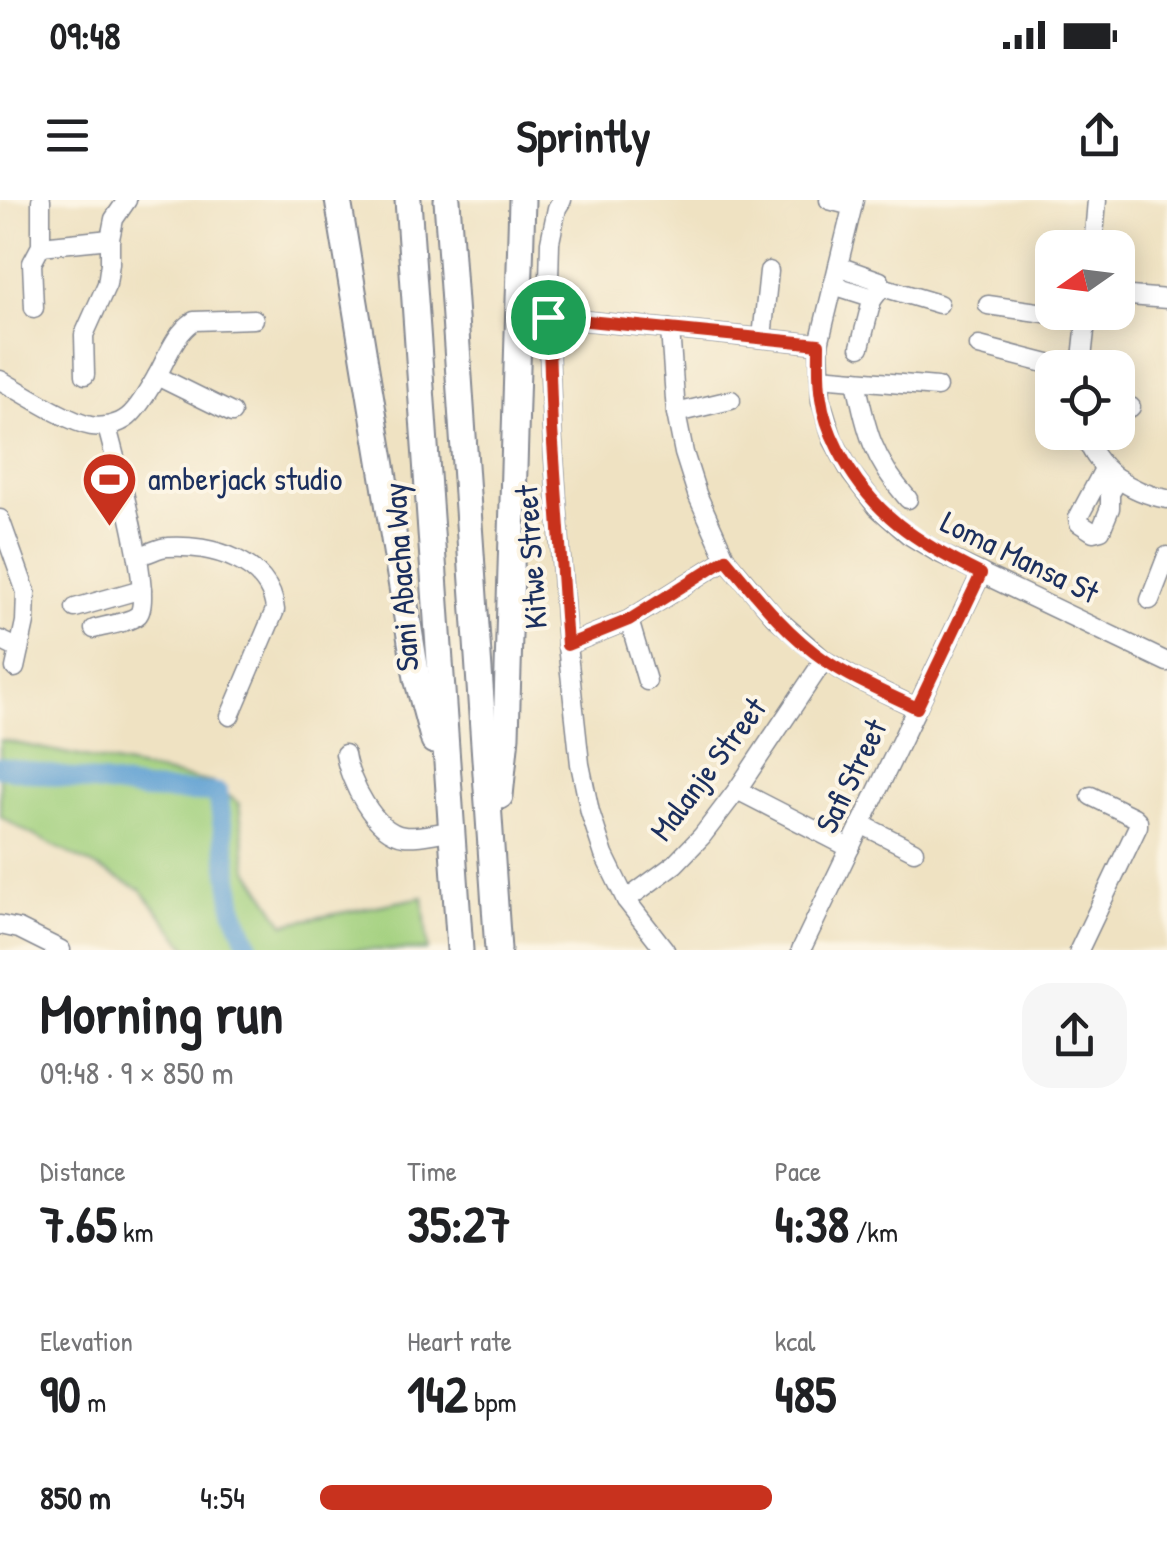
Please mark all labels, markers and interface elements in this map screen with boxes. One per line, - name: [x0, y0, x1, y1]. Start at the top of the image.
- text: 09:48: [50, 9, 121, 61]
- text: Sprintly: [516, 105, 651, 166]
- icon: menu: [40, 108, 95, 163]
- icon: share: [1072, 108, 1127, 163]
- north arrow: [1035, 230, 1135, 330]
- map controls: [1035, 230, 1135, 450]
- pin: [506, 275, 591, 360]
- icon: arrive: [521, 290, 576, 345]
- button: locate: [1035, 350, 1135, 450]
- sports icon: amberjack studio: [79, 449, 139, 528]
- place label: amberjack studio: [148, 457, 342, 500]
- street label: Sani Abacha Way: [372, 481, 429, 673]
- street label: Kitwe Street: [504, 483, 557, 631]
- street label: Loma Mansa St: [934, 500, 1107, 614]
- street label: Malanje Street: [640, 687, 776, 849]
- street label: Safi Street: [805, 711, 897, 840]
- text: Morning run: [40, 976, 283, 1050]
- button: share: [1022, 983, 1127, 1088]
- text: 09:48 · 9 × 850 m: [40, 1051, 233, 1094]
- text: Distance: [40, 1152, 126, 1190]
- text: Time: [407, 1152, 457, 1190]
- text: Pace: [775, 1152, 821, 1190]
- text: 7.65: [40, 1190, 117, 1258]
- text: 35:27: [407, 1190, 511, 1258]
- text: 4:38: [775, 1190, 849, 1258]
- text: km: [117, 1213, 154, 1251]
- text: /km: [849, 1213, 898, 1251]
- text: Elevation: [40, 1322, 133, 1360]
- text: Heart rate: [407, 1322, 512, 1360]
- text: kcal: [775, 1322, 816, 1360]
- text: 90: [40, 1360, 81, 1428]
- text: 142: [407, 1360, 468, 1428]
- text: 485: [775, 1360, 836, 1428]
- text: m: [81, 1383, 106, 1421]
- text: bpm: [468, 1383, 517, 1421]
- text: 850 m: [40, 1476, 111, 1519]
- text: 4:54: [200, 1476, 245, 1519]

